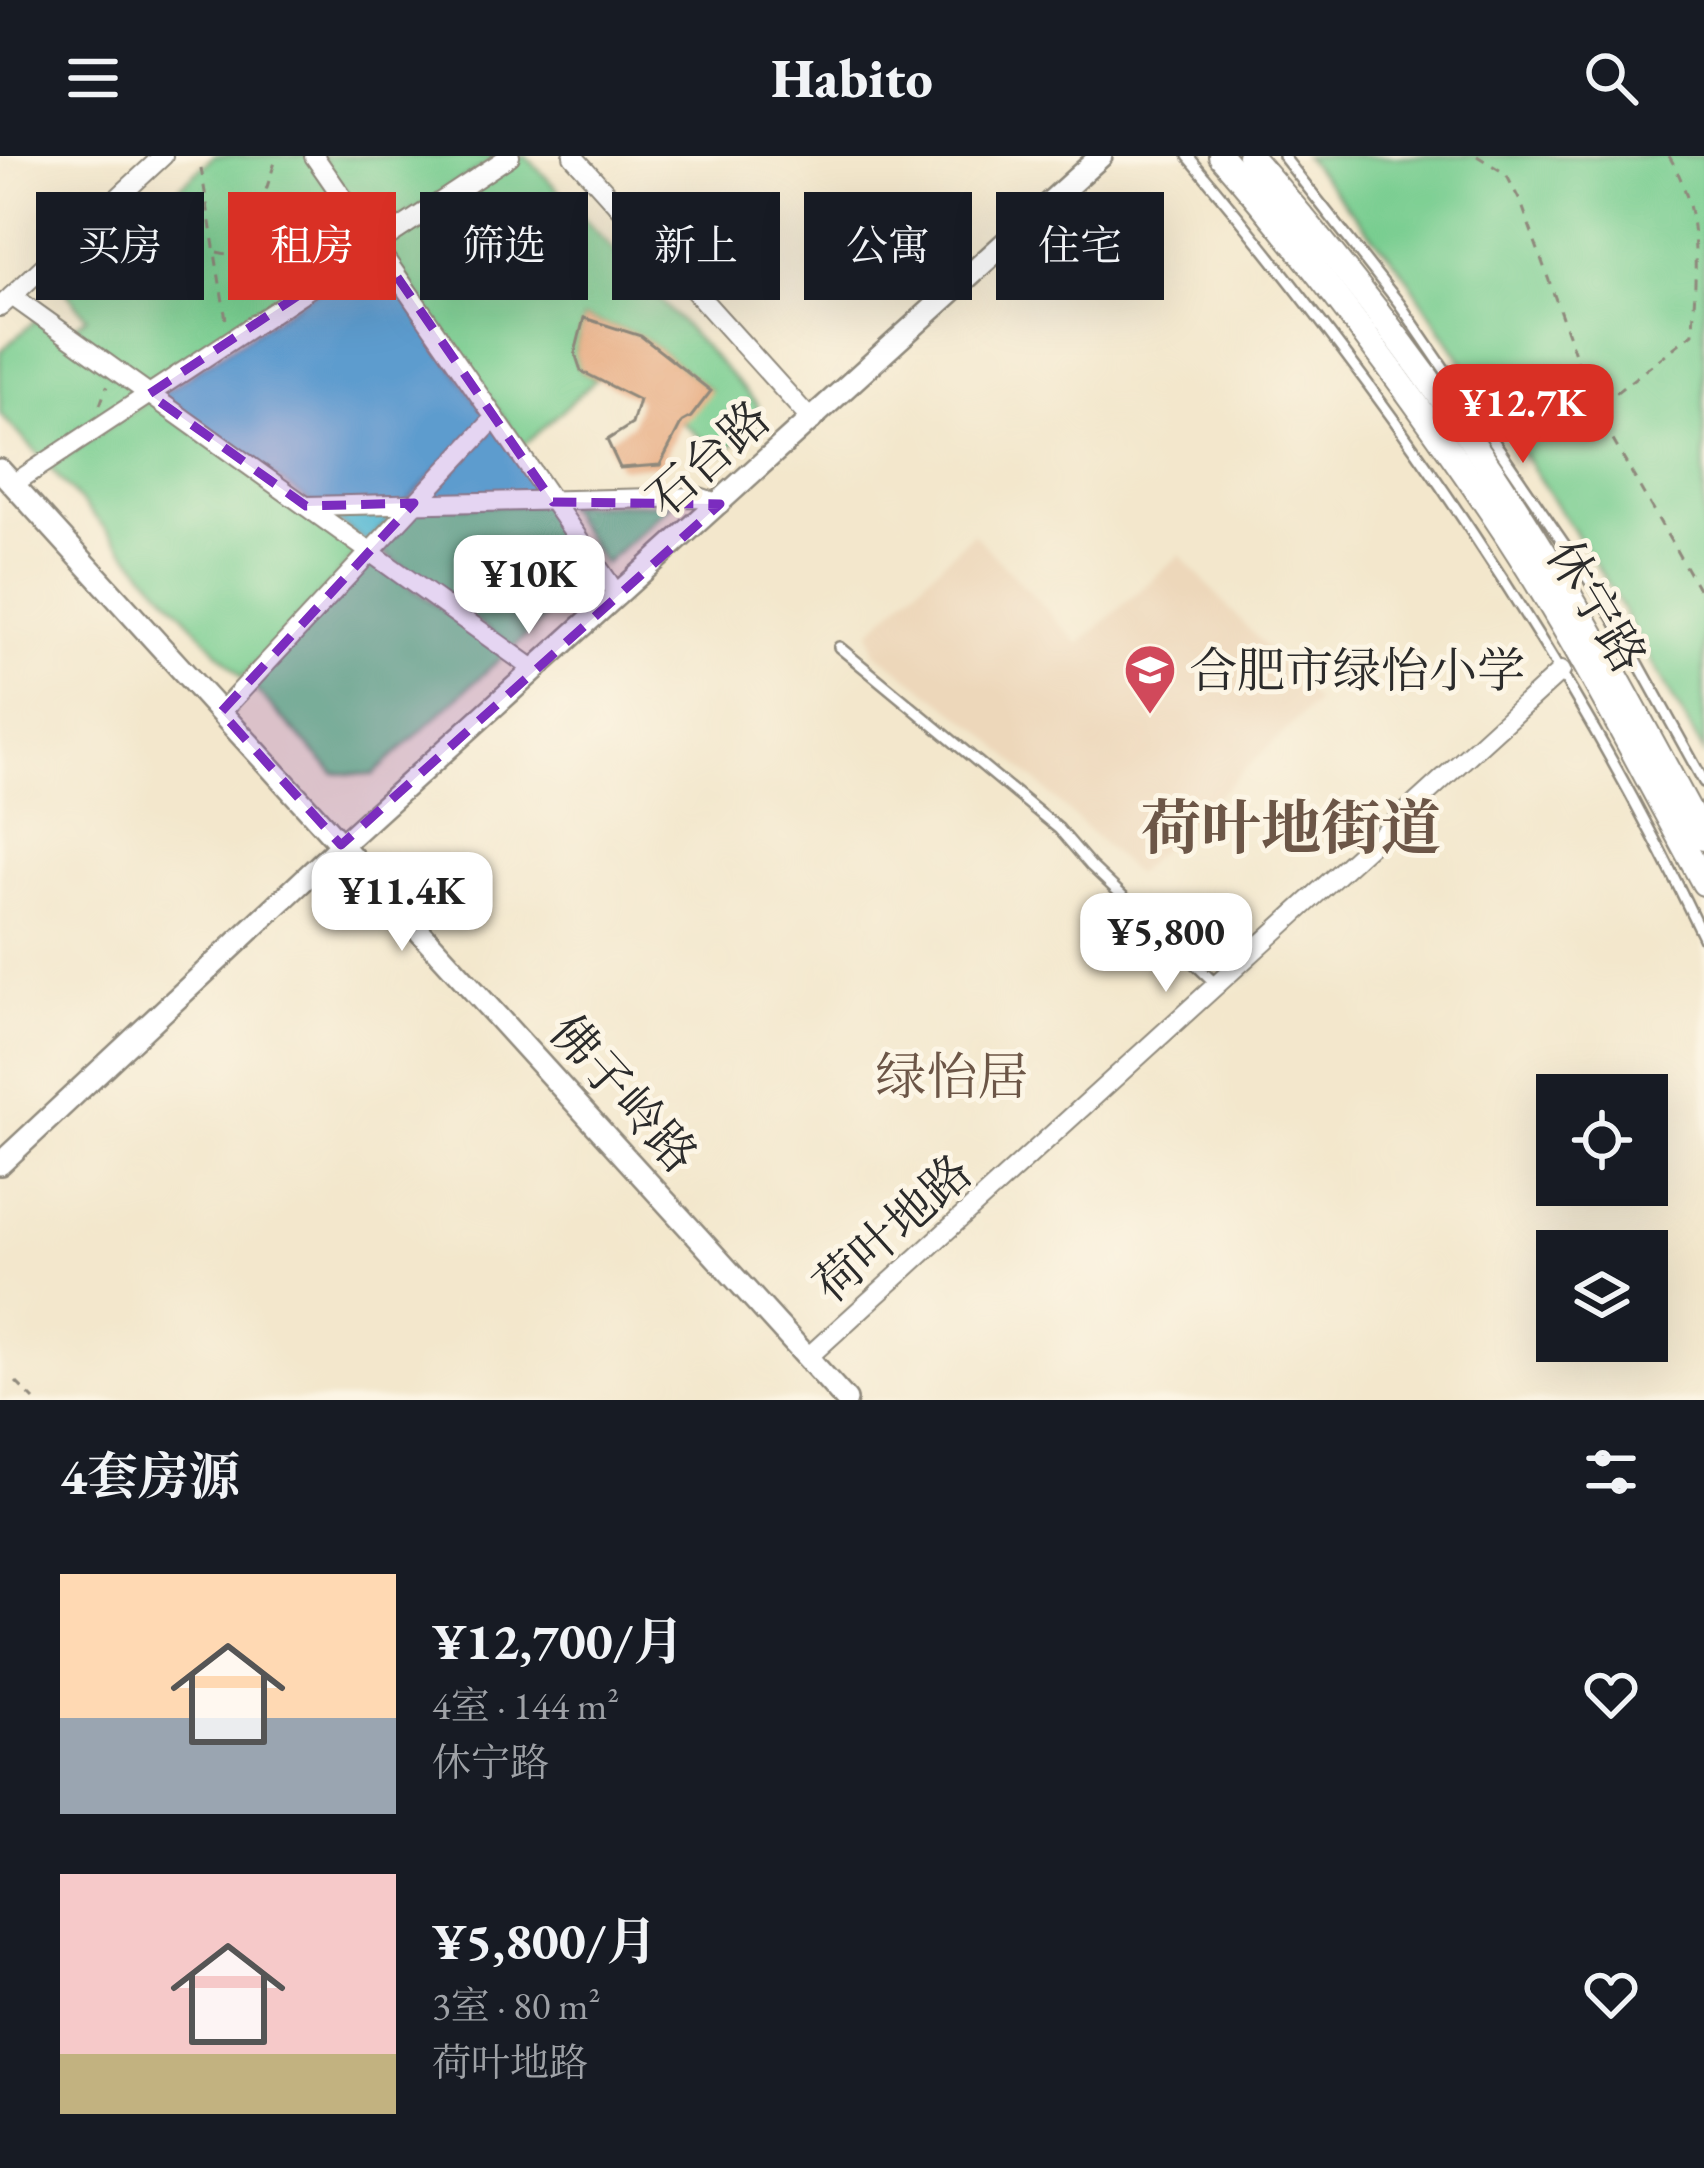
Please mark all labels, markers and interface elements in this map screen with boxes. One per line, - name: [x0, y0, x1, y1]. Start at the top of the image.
- text: Habito: [771, 43, 933, 113]
- icon: menu: [60, 45, 126, 111]
- icon: search: [1578, 45, 1644, 111]
- chip: 买房: [36, 192, 204, 300]
- chip: 租房: [228, 192, 396, 300]
- chip: 筛选: [420, 192, 588, 300]
- chip: 新上: [612, 192, 780, 300]
- chip: 公寓: [804, 192, 972, 300]
- chip: 住宅: [996, 192, 1164, 300]
- pin: ¥12.7K: [1425, 364, 1621, 466]
- text: ¥12.7K: [1460, 377, 1586, 428]
- street label: 石台路: [634, 387, 782, 529]
- street label: 休宁路: [1533, 528, 1661, 684]
- pin: ¥10K: [458, 535, 600, 637]
- text: ¥10K: [481, 548, 577, 599]
- place label: 合肥市绿怡小学: [1189, 639, 1525, 701]
- school or university icon: 合肥市绿怡小学: [1122, 642, 1178, 716]
- district label: 荷叶地街道: [1141, 789, 1441, 867]
- pin: ¥11.4K: [304, 852, 500, 954]
- text: ¥11.4K: [339, 865, 465, 916]
- pin: ¥5,800: [1068, 893, 1264, 995]
- text: ¥5,800: [1107, 906, 1225, 957]
- street label: 佛子岭路: [537, 1001, 711, 1185]
- district label: 绿怡居: [875, 1043, 1029, 1109]
- map controls: [1536, 1074, 1668, 1362]
- button: locate: [1536, 1074, 1668, 1206]
- street label: 荷叶地路: [800, 1141, 984, 1315]
- button: layers: [1536, 1230, 1668, 1362]
- icon: filters: [1578, 1439, 1644, 1505]
- text: 4套房源: [60, 1443, 240, 1509]
- text: ¥12,700/月: [432, 1608, 685, 1674]
- icon: home: [156, 1622, 300, 1766]
- icon: heart: [1578, 1661, 1644, 1727]
- text: 4室 · 144 m²: [432, 1680, 619, 1731]
- text: 休宁路: [432, 1737, 549, 1788]
- text: ¥5,800/月: [432, 1908, 658, 1974]
- icon: home: [156, 1922, 300, 2066]
- icon: heart: [1578, 1961, 1644, 2027]
- text: 3室 · 80 m²: [432, 1980, 600, 2031]
- text: 荷叶地路: [432, 2037, 588, 2088]

